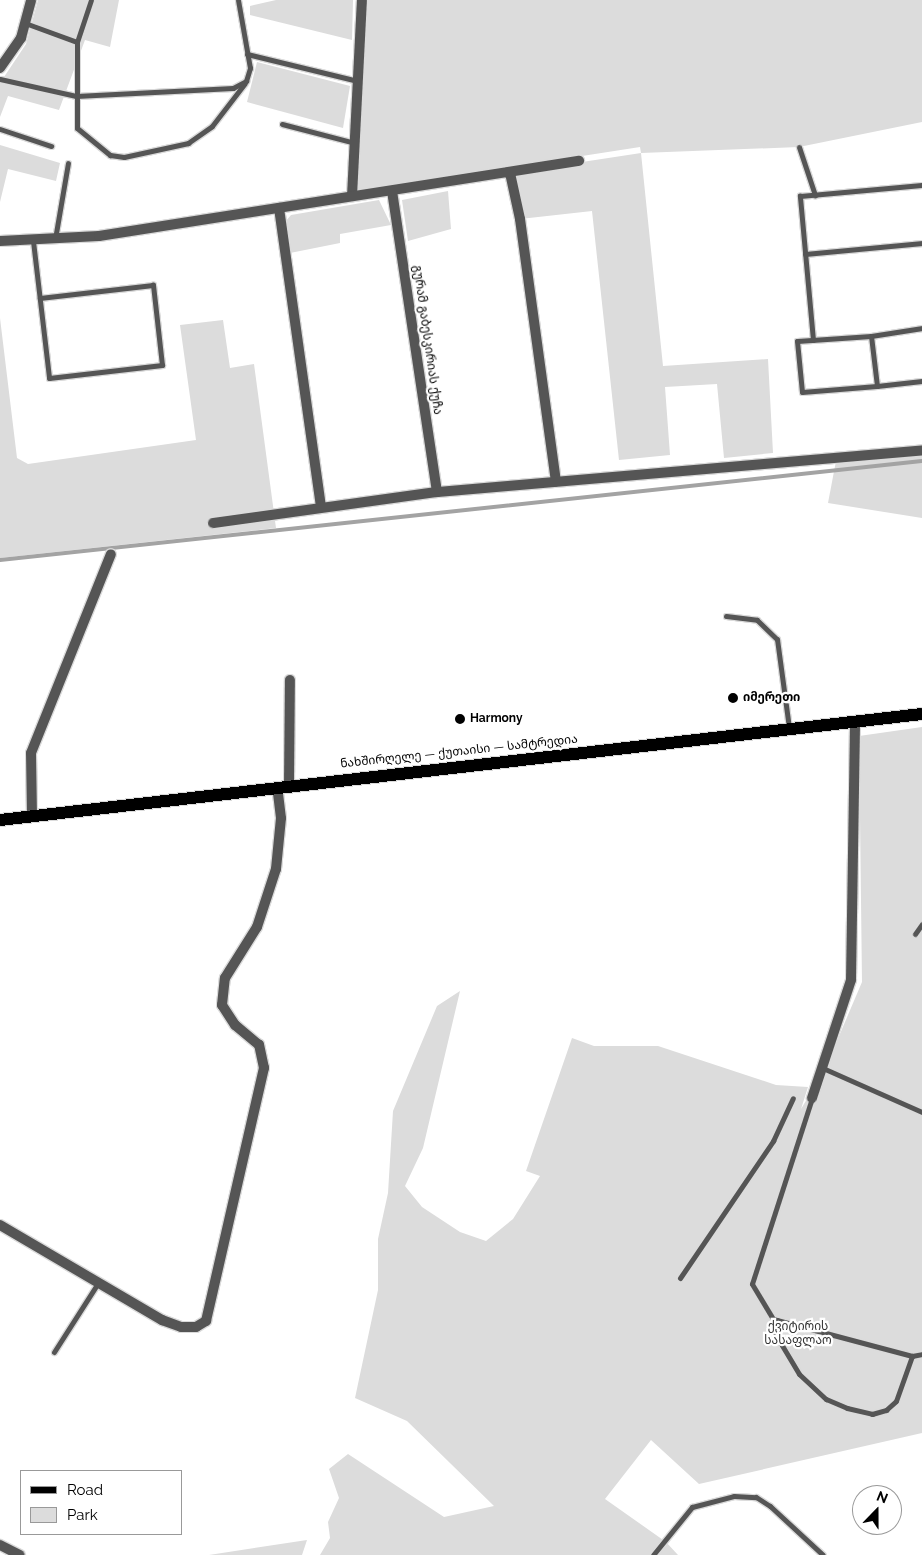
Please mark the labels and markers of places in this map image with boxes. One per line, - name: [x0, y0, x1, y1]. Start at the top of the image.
- place label: იმერეთი: [743, 691, 800, 705]
- marker: იმერეთი: [727, 692, 739, 704]
- place label: Harmony: [470, 712, 523, 726]
- marker: Harmony: [454, 713, 466, 725]

